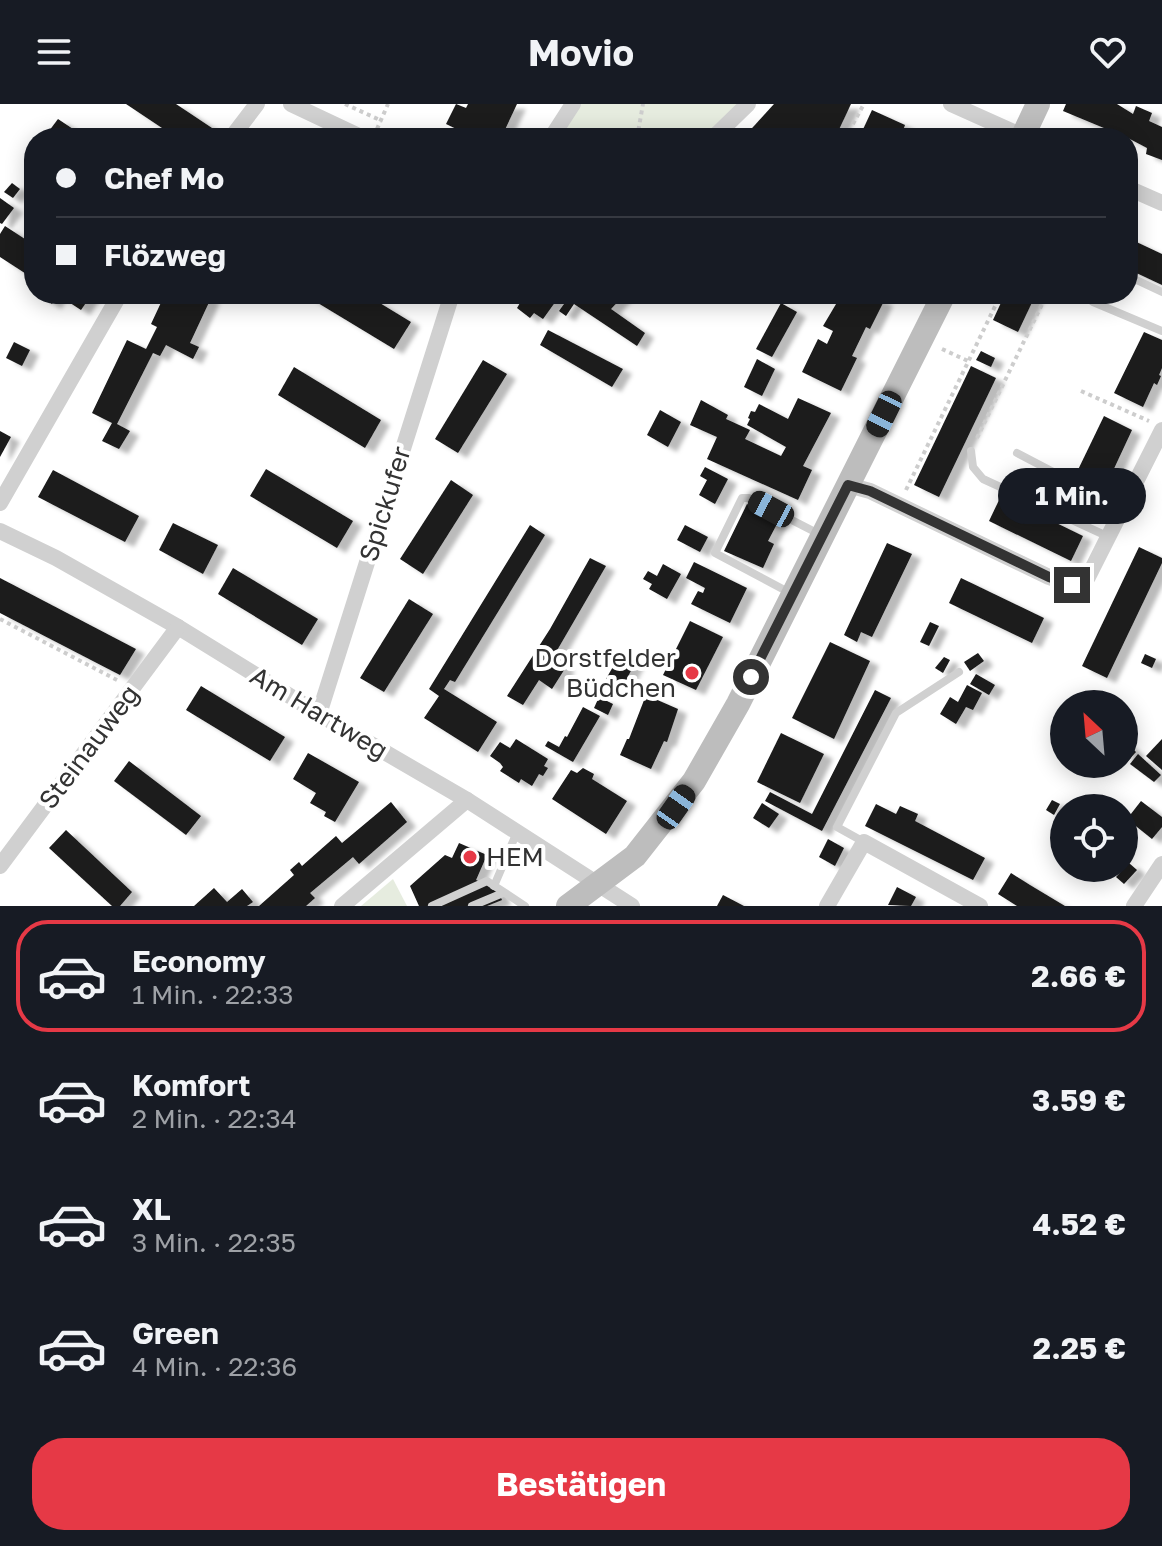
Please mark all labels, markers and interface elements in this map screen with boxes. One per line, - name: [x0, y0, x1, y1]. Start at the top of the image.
- icon: menu: [32, 30, 76, 74]
- icon: heart: [1086, 30, 1130, 74]
- text: Movio: [528, 31, 634, 74]
- text: Chef Mo: [104, 160, 224, 196]
- text: Flözweg: [104, 237, 226, 273]
- car: [863, 387, 905, 441]
- street label: Spickufer: [352, 443, 417, 565]
- callout: 1 Min.: [998, 469, 1146, 525]
- text: 1 Min.: [1035, 480, 1109, 511]
- car: [744, 487, 798, 531]
- route end: [1054, 567, 1090, 603]
- place label: Dorstfelder Büdchen: [534, 642, 676, 703]
- street label: Am Hartweg: [245, 659, 393, 766]
- route start: [733, 659, 769, 695]
- marker: Dorstfelder Büdchen: [683, 664, 701, 682]
- street label: Steinauweg: [32, 679, 145, 815]
- north arrow: [1050, 690, 1138, 778]
- map controls: [1050, 690, 1138, 882]
- car: [652, 780, 700, 834]
- button: locate: [1050, 794, 1138, 882]
- place label: HEM: [486, 841, 544, 872]
- marker: HEM: [461, 848, 479, 866]
- icon: car: [36, 940, 108, 1012]
- text: Economy: [132, 943, 266, 979]
- text: 2.66 €: [1031, 958, 1126, 994]
- text: 1 Min. · 22:33: [132, 979, 293, 1010]
- icon: car: [36, 1064, 108, 1136]
- text: Komfort: [132, 1067, 251, 1103]
- text: 3.59 €: [1032, 1082, 1126, 1118]
- text: 2 Min. · 22:34: [132, 1103, 297, 1134]
- icon: car: [36, 1188, 108, 1260]
- text: XL: [132, 1191, 171, 1227]
- text: 4.52 €: [1032, 1206, 1126, 1242]
- text: 3 Min. · 22:35: [132, 1227, 296, 1258]
- icon: car: [36, 1312, 108, 1384]
- text: Green: [132, 1315, 219, 1351]
- text: 2.25 €: [1033, 1330, 1126, 1366]
- text: 4 Min. · 22:36: [132, 1351, 297, 1382]
- button: Bestätigen: [32, 1438, 1130, 1530]

